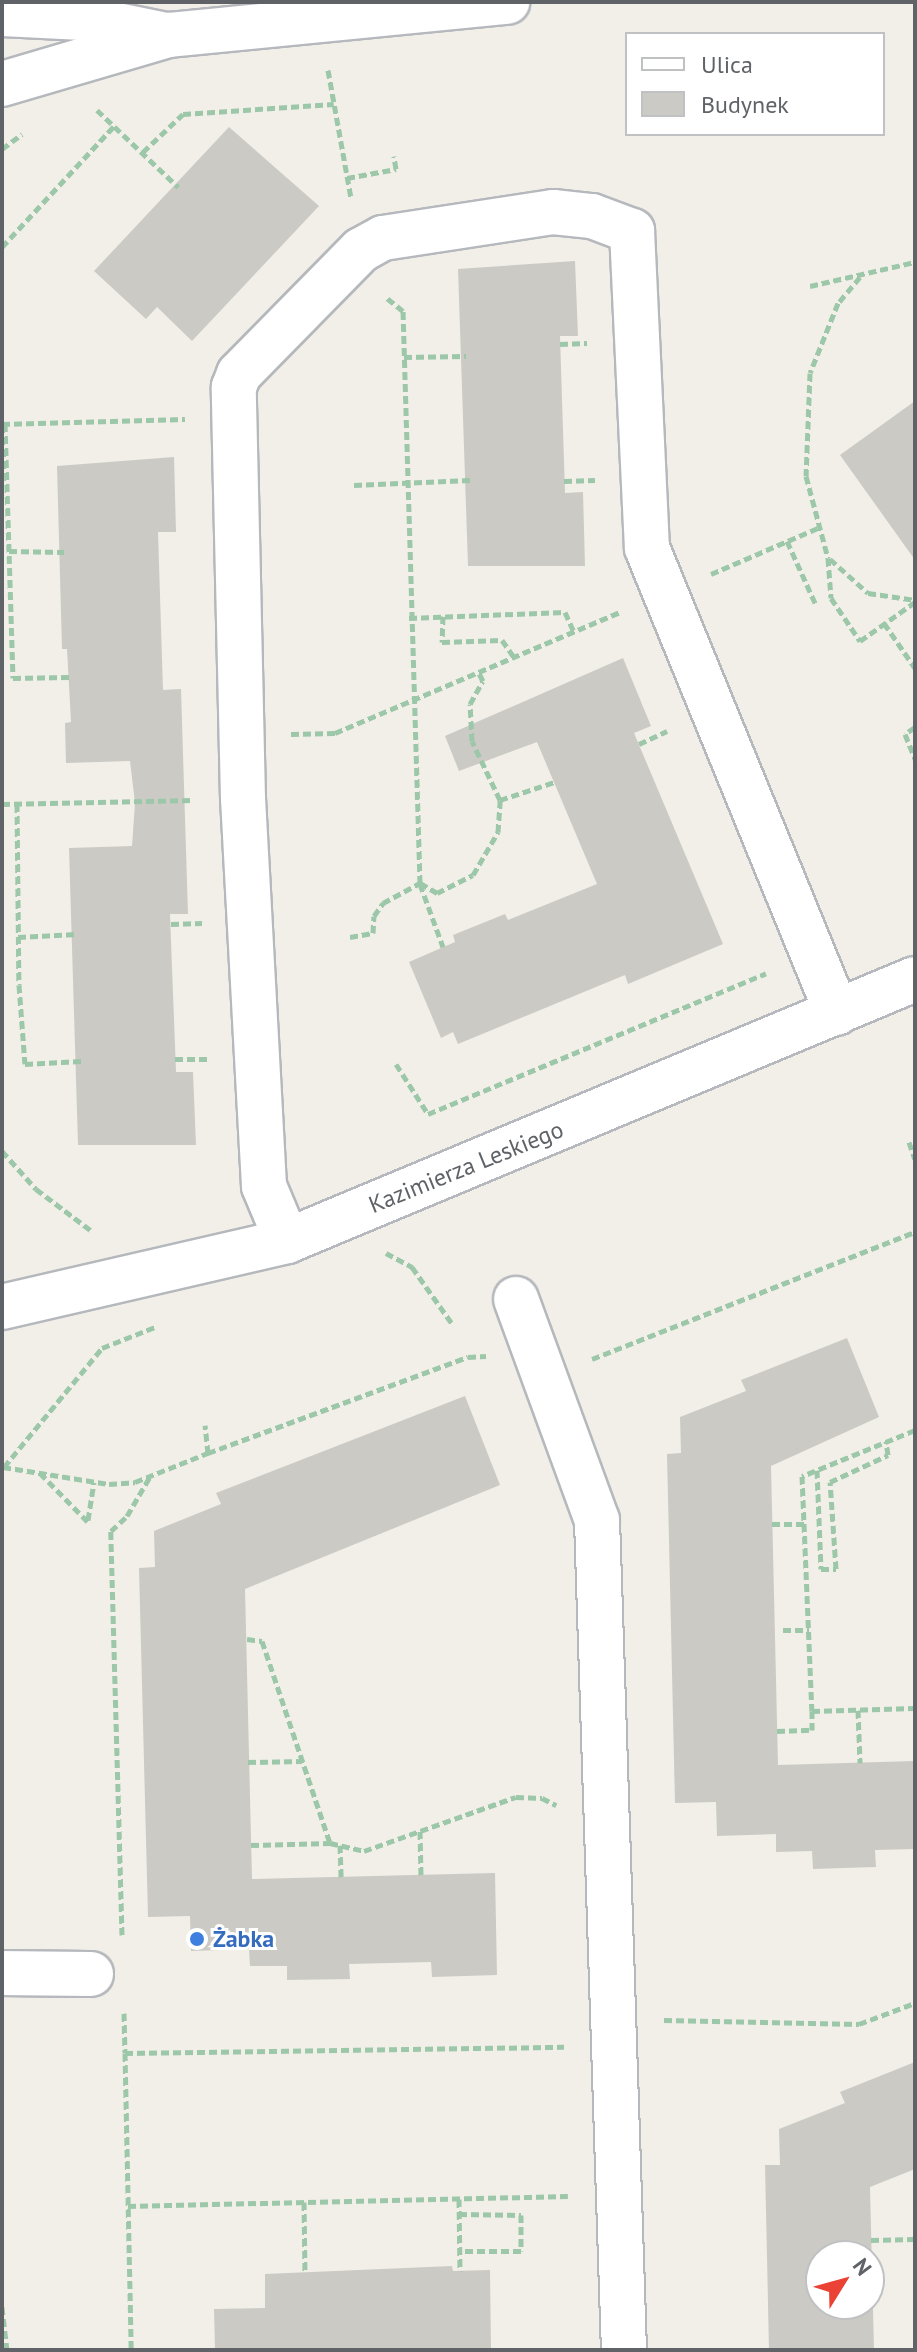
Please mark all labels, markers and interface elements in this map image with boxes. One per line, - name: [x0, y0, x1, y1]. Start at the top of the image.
- legend: [625, 32, 885, 136]
- text: Ulica: [701, 49, 753, 80]
- text: Budynek: [701, 89, 789, 120]
- street label: Kazimierza Leskiego: [365, 1115, 567, 1219]
- place label: Żabka: [213, 1925, 274, 1953]
- marker: Żabka: [188, 1930, 206, 1948]
- north arrow: [805, 2240, 885, 2320]
- text: N: [847, 2253, 878, 2281]

